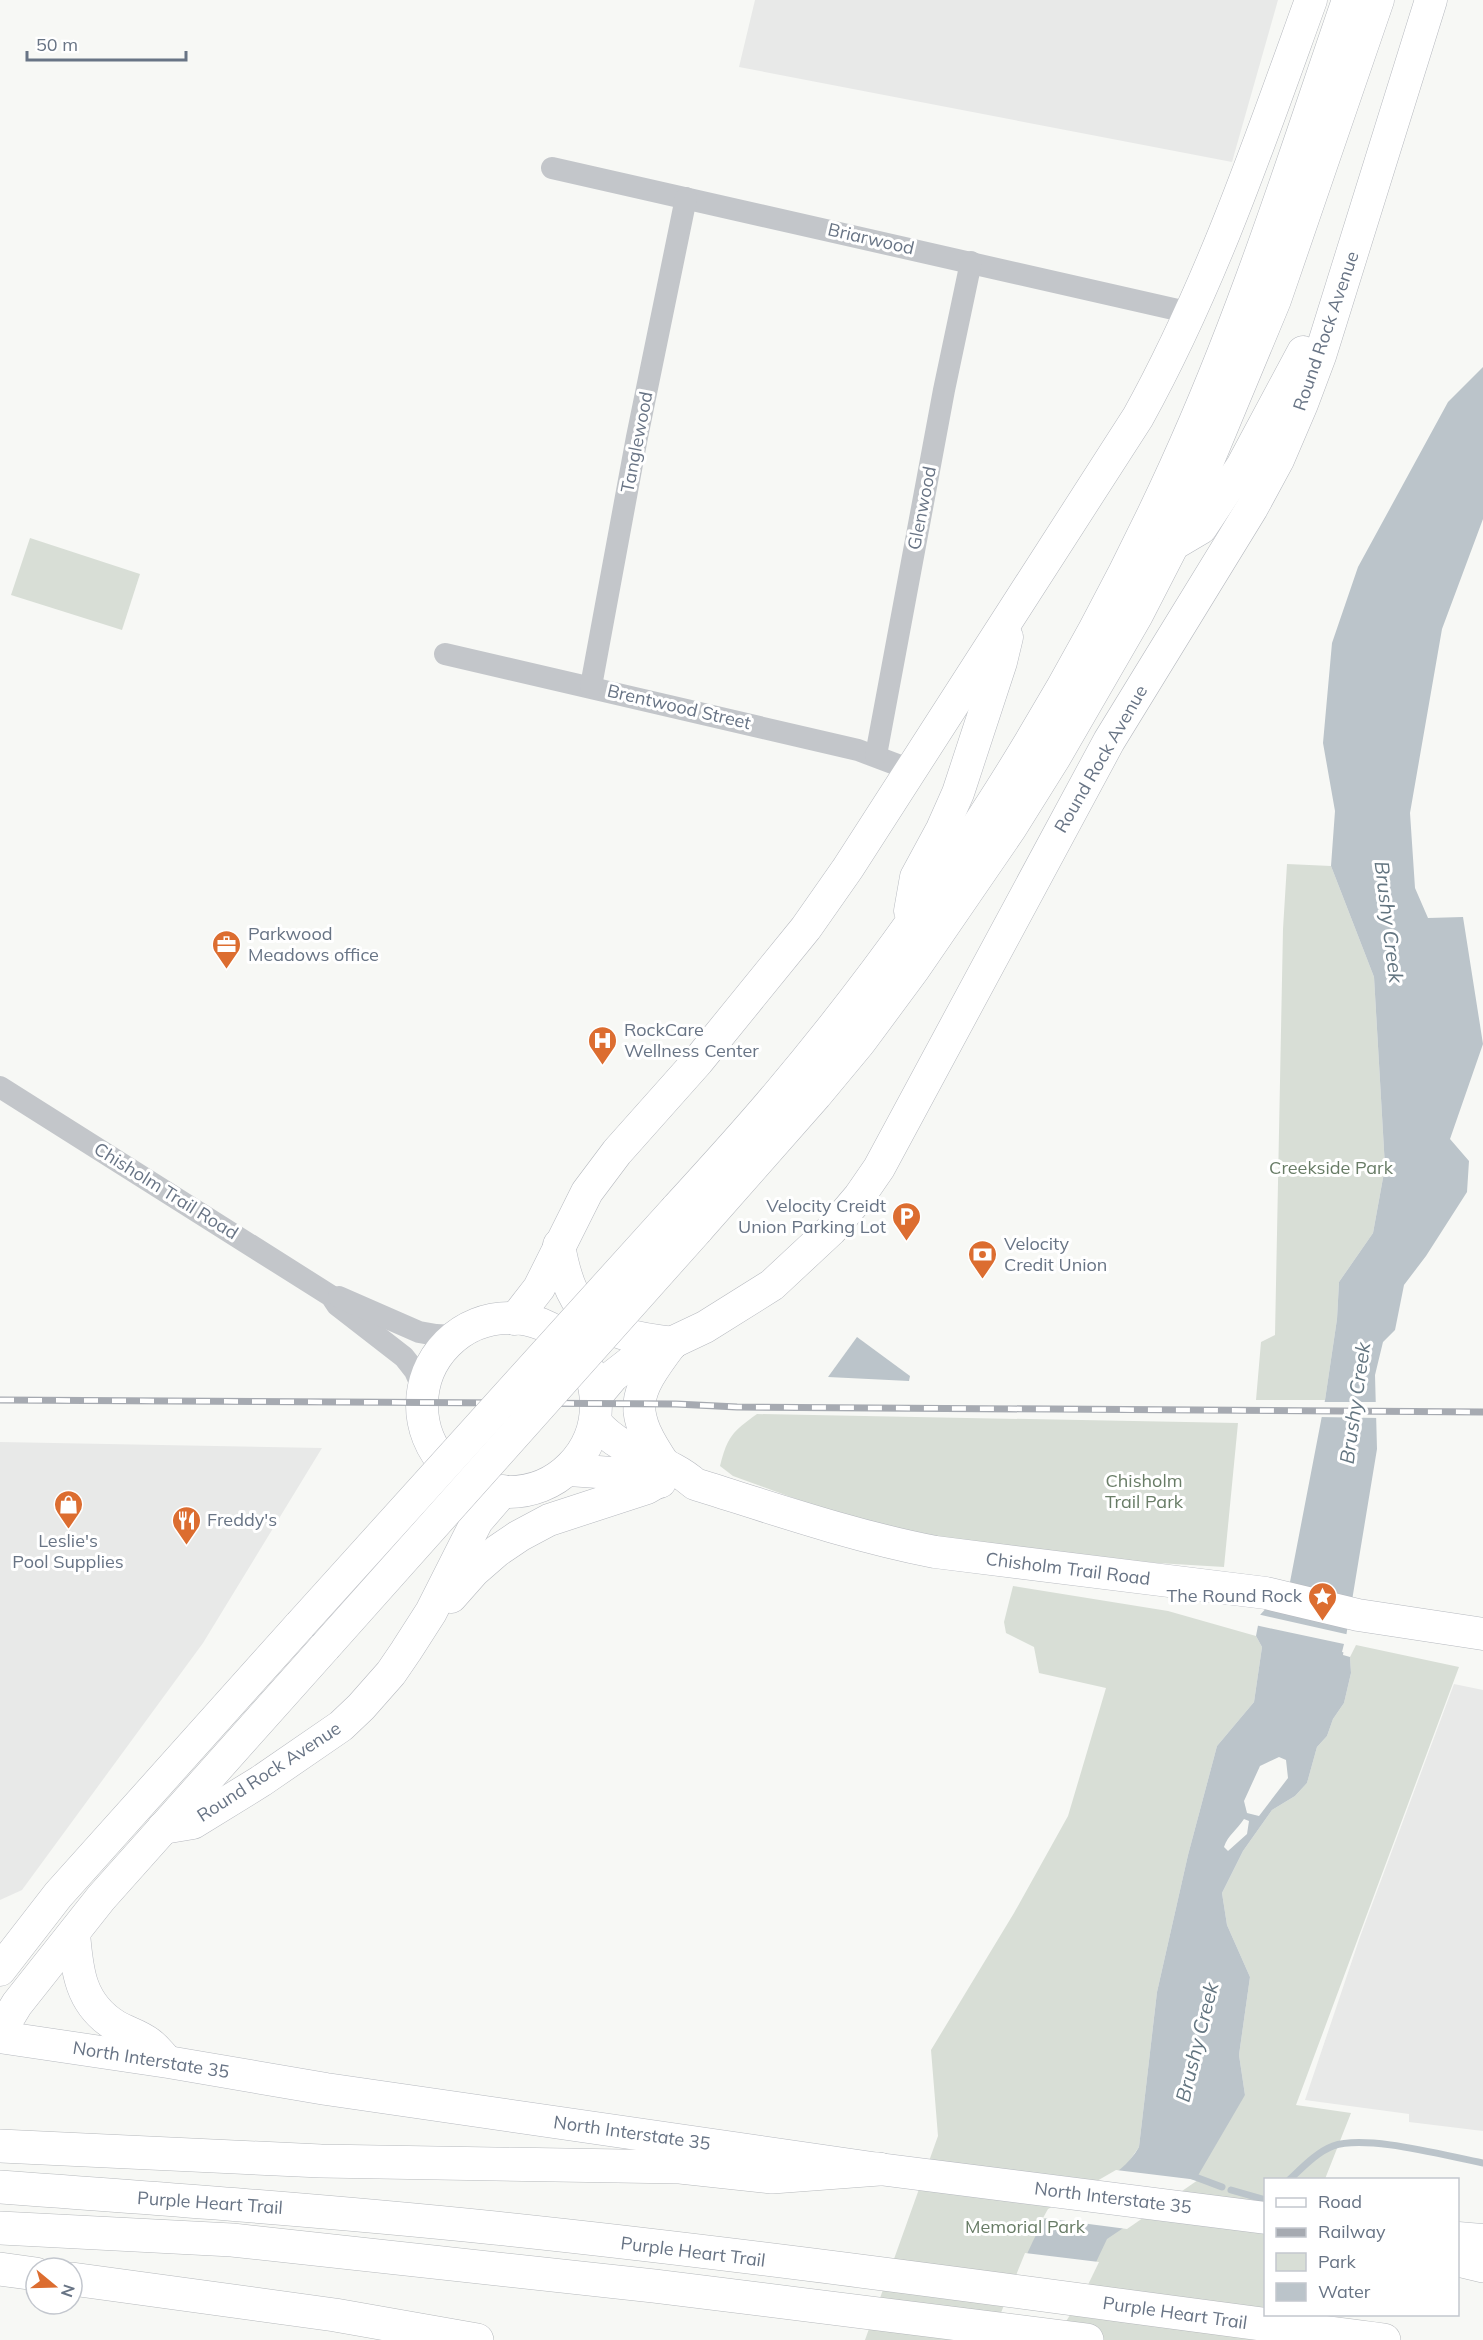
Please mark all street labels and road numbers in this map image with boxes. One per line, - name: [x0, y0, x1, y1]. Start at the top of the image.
- street label: Briarwood: [826, 217, 916, 260]
- street label: Round Rock Avenue: [1287, 248, 1364, 414]
- street label: Tanglewood: [615, 389, 658, 494]
- street label: Glenwood: [902, 464, 941, 552]
- street label: Brentwood Street: [605, 679, 753, 734]
- street label: Round Rock Avenue: [1049, 681, 1152, 837]
- street label: Chisholm Trail Road: [90, 1137, 243, 1244]
- street label: Chisholm Trail Road: [984, 1547, 1152, 1590]
- street label: Round Rock Avenue: [192, 1716, 345, 1827]
- street label: North Interstate 35: [71, 2036, 231, 2083]
- street label: North Interstate 35: [552, 2110, 712, 2155]
- street label: North Interstate 35: [1033, 2176, 1193, 2219]
- street label: Purple Heart Trail: [137, 2186, 284, 2219]
- street label: Purple Heart Trail: [619, 2231, 767, 2272]
- street label: Purple Heart Trail: [1101, 2291, 1249, 2334]

